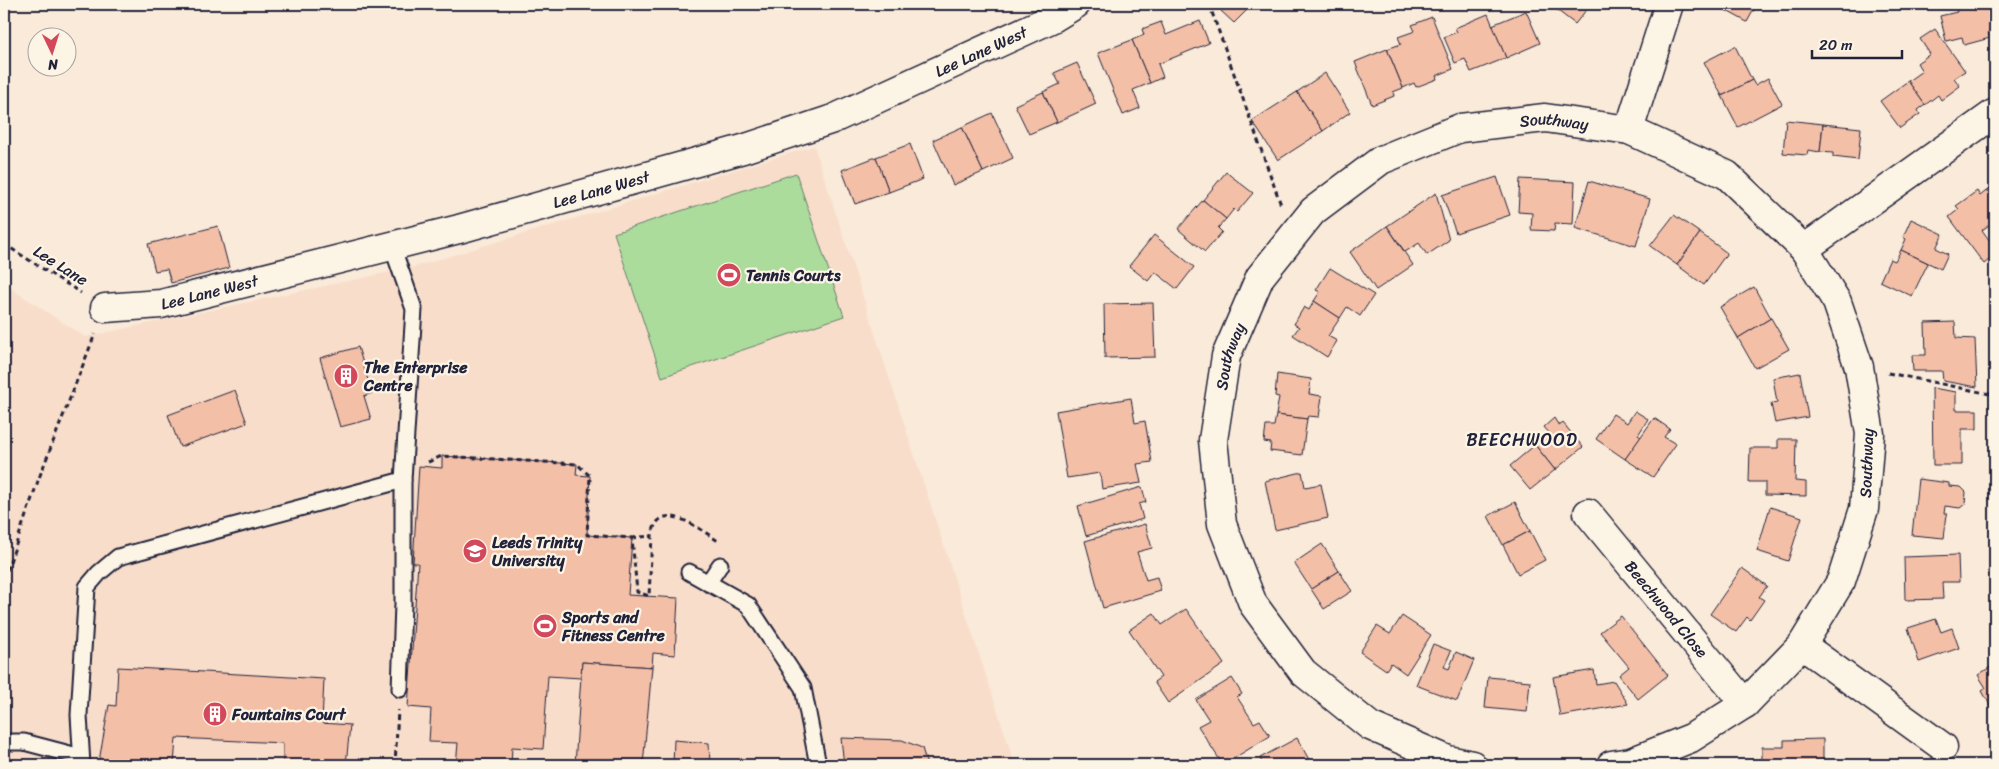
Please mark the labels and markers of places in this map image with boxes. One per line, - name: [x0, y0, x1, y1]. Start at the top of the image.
- place label: Tennis Courts: [746, 261, 841, 290]
- sports icon: Tennis Courts: [716, 262, 742, 288]
- place label: The Enterprise Centre: [363, 353, 468, 400]
- building icon: The Enterprise Centre: [333, 363, 359, 389]
- place label: Leeds Trinity University: [492, 528, 583, 575]
- school or university icon: Leeds Trinity University: [462, 538, 488, 564]
- place label: Sports and Fitness Centre: [561, 603, 665, 650]
- sports icon: Sports and Fitness Centre: [532, 613, 558, 639]
- place label: Fountains Court: [231, 700, 347, 729]
- building icon: Fountains Court: [202, 701, 228, 727]

